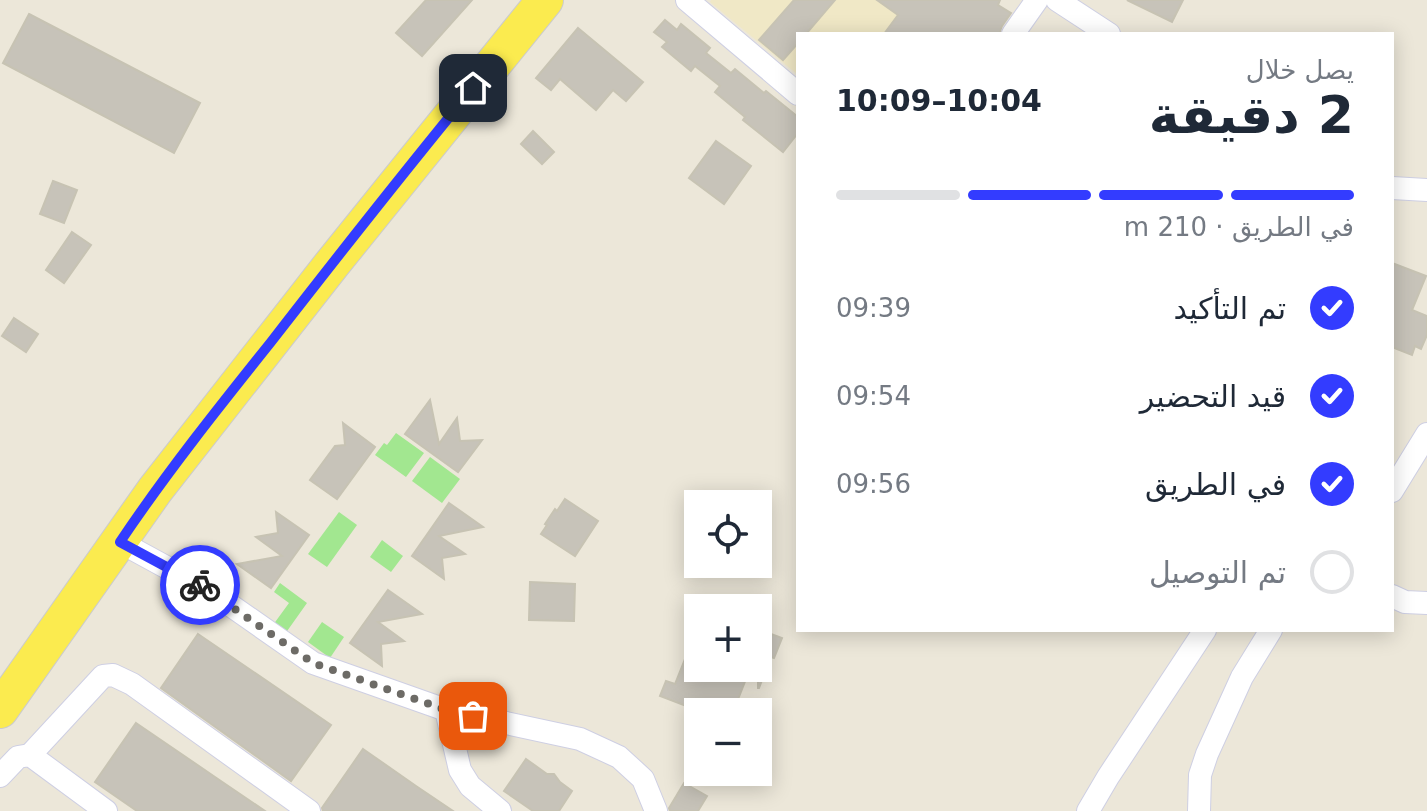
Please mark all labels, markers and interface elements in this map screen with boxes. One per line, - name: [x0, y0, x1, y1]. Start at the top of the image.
- pin: [439, 54, 507, 122]
- text: يصل خلال: [1246, 55, 1354, 85]
- icon: home: [451, 66, 495, 110]
- text: 10:04–10:09: [836, 83, 1042, 118]
- text: 2 دقيقة: [1149, 85, 1354, 145]
- text: في الطريق · 210 m: [1124, 212, 1354, 242]
- icon: check: [1310, 286, 1354, 330]
- text: تم التأكيد: [1173, 291, 1286, 326]
- text: 09:39: [836, 293, 911, 323]
- icon: check: [1310, 374, 1354, 418]
- text: قيد التحضير: [1140, 379, 1286, 414]
- text: 09:54: [836, 381, 911, 411]
- icon: check: [1310, 462, 1354, 506]
- text: في الطريق: [1145, 467, 1286, 502]
- text: 09:56: [836, 469, 911, 499]
- map controls: [684, 490, 772, 786]
- button: locate: [684, 490, 772, 578]
- courier: [160, 545, 240, 625]
- text: تم التوصيل: [1149, 555, 1286, 590]
- icon: bike: [178, 563, 222, 607]
- button: +: [684, 594, 772, 682]
- pin: [439, 682, 507, 750]
- icon: bag: [451, 694, 495, 738]
- button: −: [684, 698, 772, 786]

